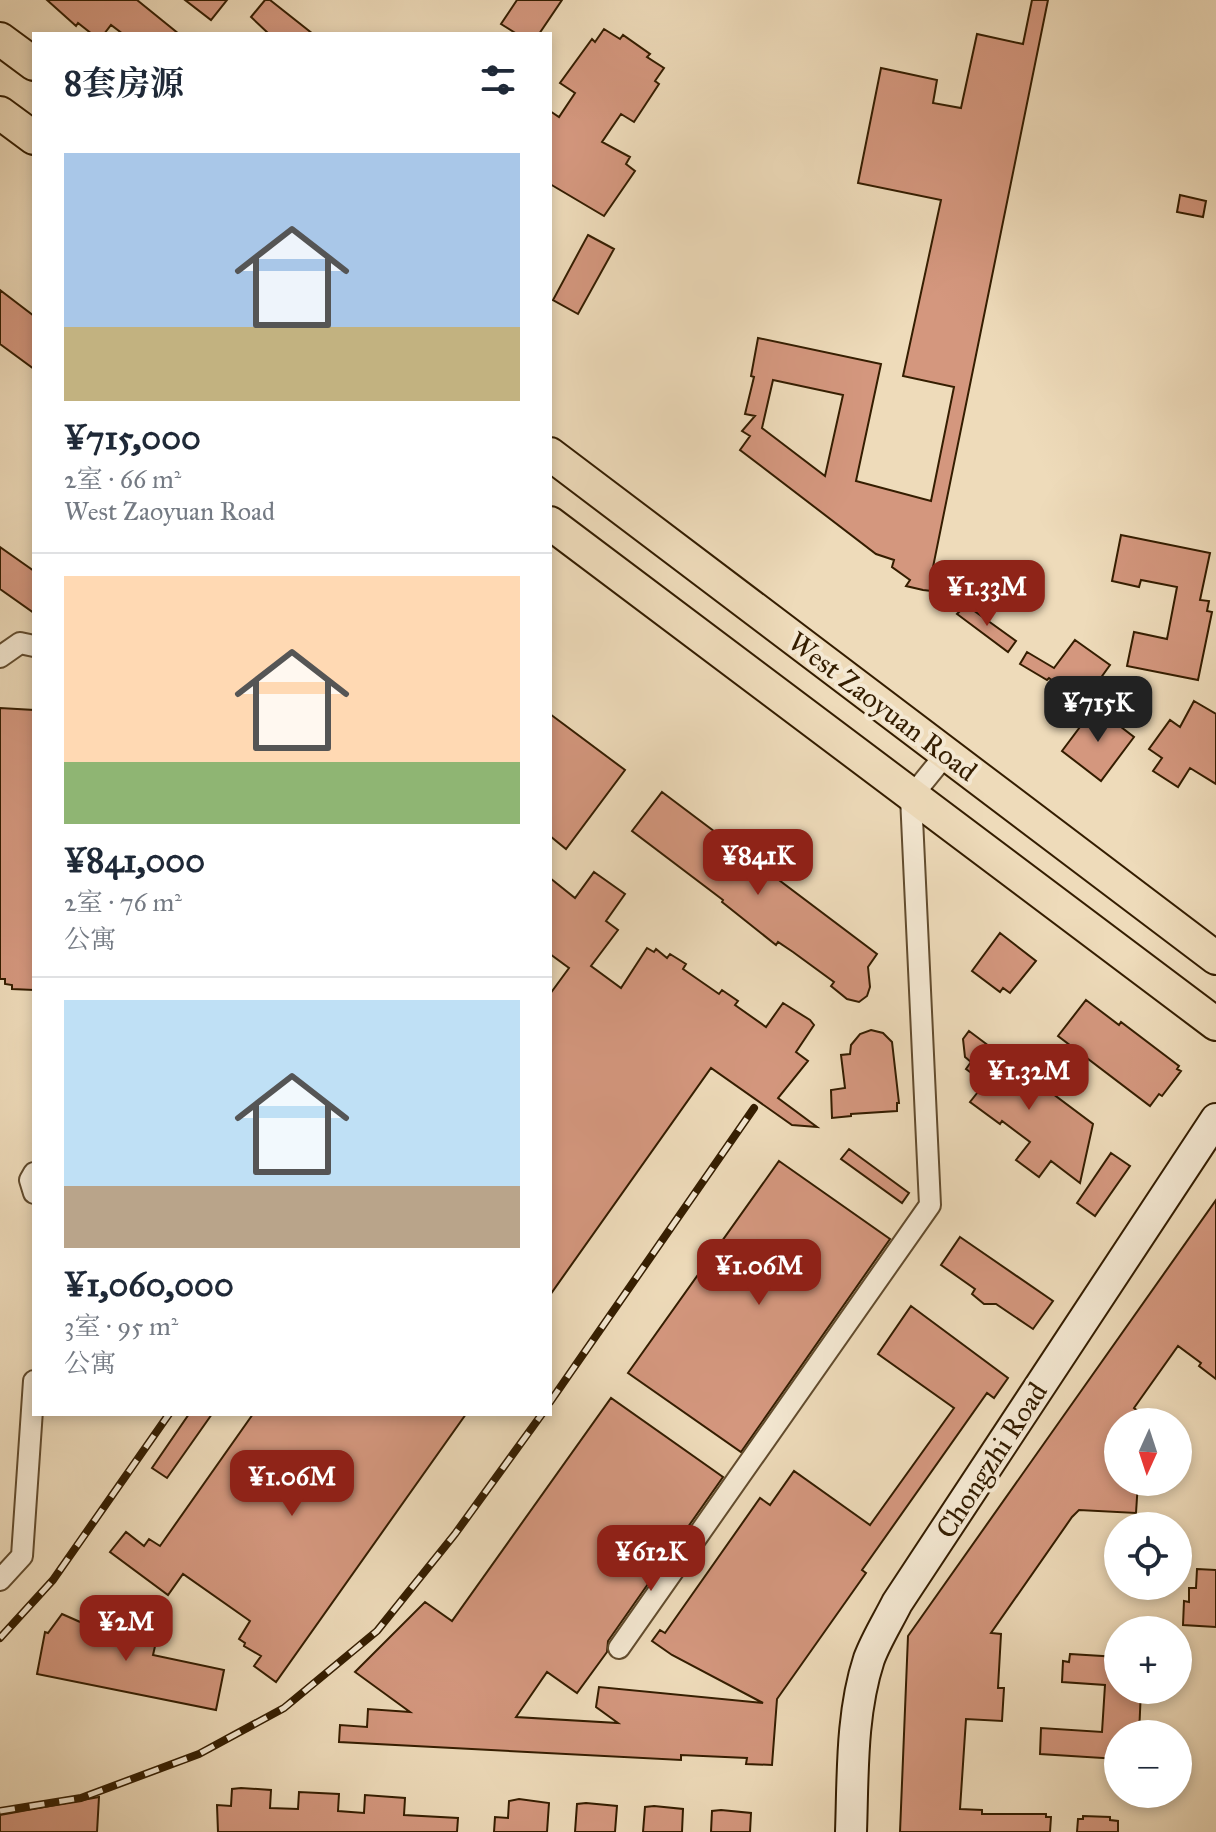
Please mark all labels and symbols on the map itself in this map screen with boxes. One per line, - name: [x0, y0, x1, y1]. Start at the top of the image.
- pin: ¥1.33M: [922, 560, 1052, 628]
- street label: West Zaoyuan Road: [781, 624, 984, 789]
- pin: ¥715K: [1042, 676, 1154, 744]
- pin: ¥841K: [702, 829, 814, 897]
- pin: ¥1.32M: [964, 1044, 1094, 1112]
- pin: ¥1.06M: [694, 1239, 824, 1307]
- street label: Chongzhi Road: [928, 1376, 1055, 1545]
- north arrow: [1104, 1408, 1192, 1496]
- pin: ¥1.06M: [227, 1450, 357, 1518]
- pin: ¥612K: [595, 1525, 707, 1593]
- pin: ¥2M: [87, 1595, 165, 1663]

